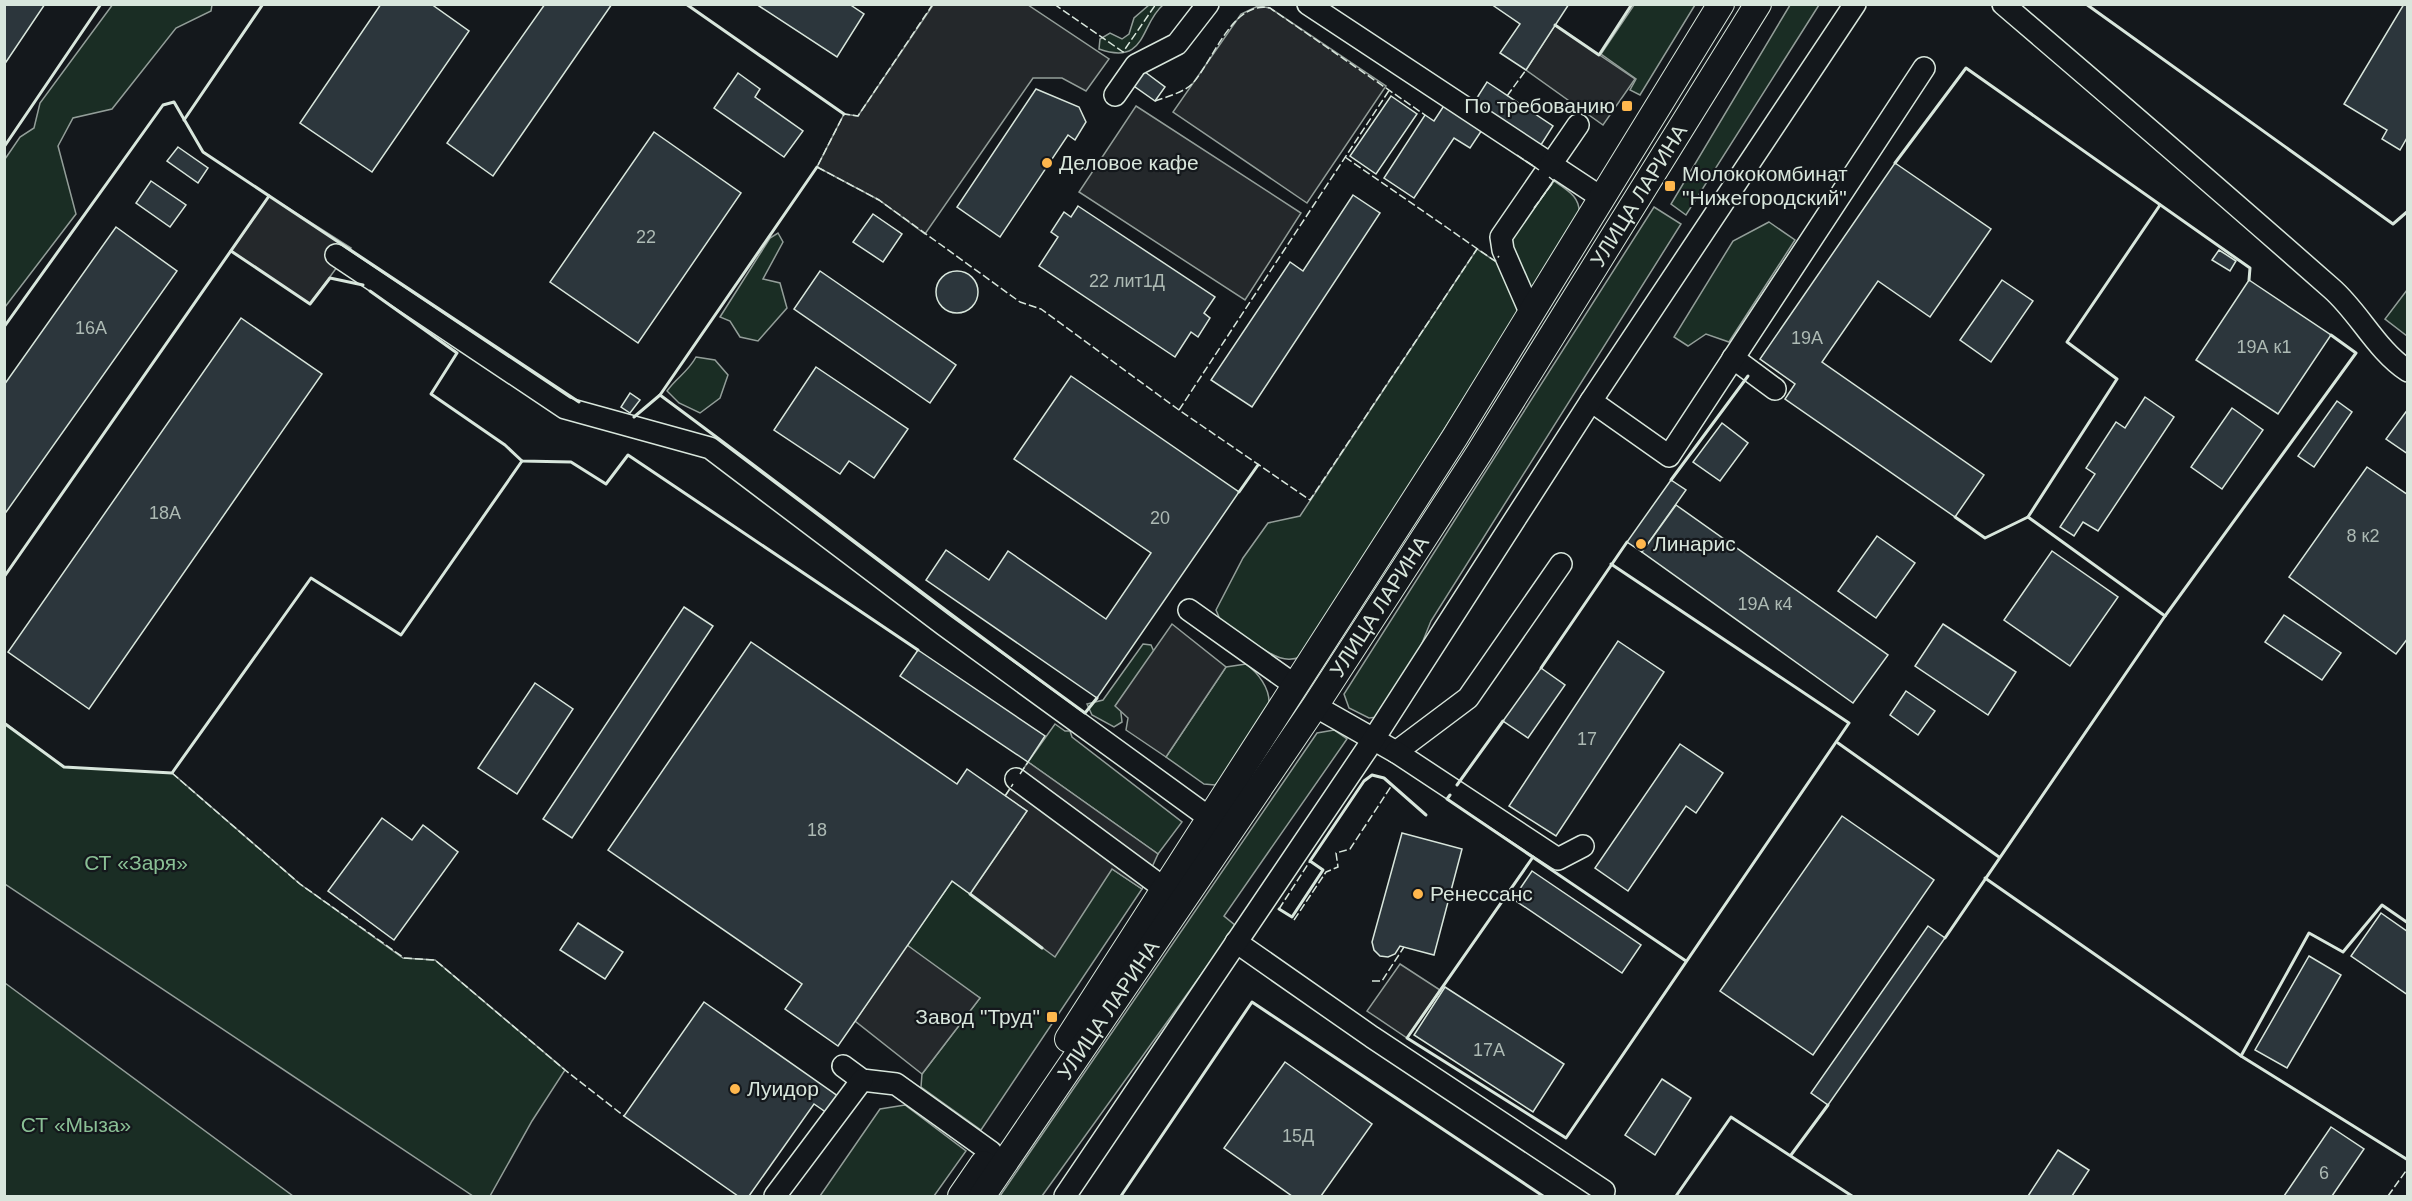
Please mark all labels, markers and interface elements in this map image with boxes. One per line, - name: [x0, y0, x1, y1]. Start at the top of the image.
- place label: По требованию: [1464, 94, 1615, 117]
- marker: По требованию: [1620, 99, 1634, 113]
- street label: УЛИЦА ЛАРИНА: [1586, 120, 1691, 271]
- place label: Деловое кафе: [1059, 151, 1199, 174]
- marker: Деловое кафе: [1040, 156, 1054, 170]
- place label: Молококомбинат "Нижегородский": [1682, 162, 1848, 209]
- marker: Молококомбинат "Нижегородский": [1663, 179, 1677, 193]
- house number: 22: [636, 227, 656, 247]
- house number: 22 лит1Д: [1089, 271, 1165, 291]
- house number: 16А: [75, 318, 107, 338]
- house number: 19А: [1791, 328, 1823, 348]
- house number: 19А к1: [2237, 337, 2291, 357]
- house number: 18А: [149, 503, 181, 523]
- house number: 20: [1150, 508, 1170, 528]
- house number: 8 к2: [2347, 526, 2379, 546]
- street label: УЛИЦА ЛАРИНА: [1325, 532, 1433, 681]
- place label: Линарис: [1653, 532, 1736, 555]
- marker: Линарис: [1634, 537, 1648, 551]
- house number: 19А к4: [1738, 594, 1792, 614]
- house number: 17: [1577, 729, 1597, 749]
- house number: 18: [807, 820, 827, 840]
- park label: СТ «Заря»: [84, 851, 188, 874]
- place label: Ренессанс: [1430, 882, 1533, 905]
- marker: Ренессанс: [1411, 887, 1425, 901]
- street label: УЛИЦА ЛАРИНА: [1053, 936, 1163, 1084]
- place label: Завод "Труд": [915, 1005, 1040, 1028]
- marker: Завод "Труд": [1045, 1010, 1059, 1024]
- house number: 17А: [1473, 1040, 1505, 1060]
- place label: Луидор: [747, 1077, 819, 1100]
- marker: Луидор: [728, 1082, 742, 1096]
- park label: СТ «Мыза»: [21, 1113, 131, 1136]
- house number: 15Д: [1282, 1126, 1314, 1146]
- house number: 6: [2319, 1163, 2329, 1183]

